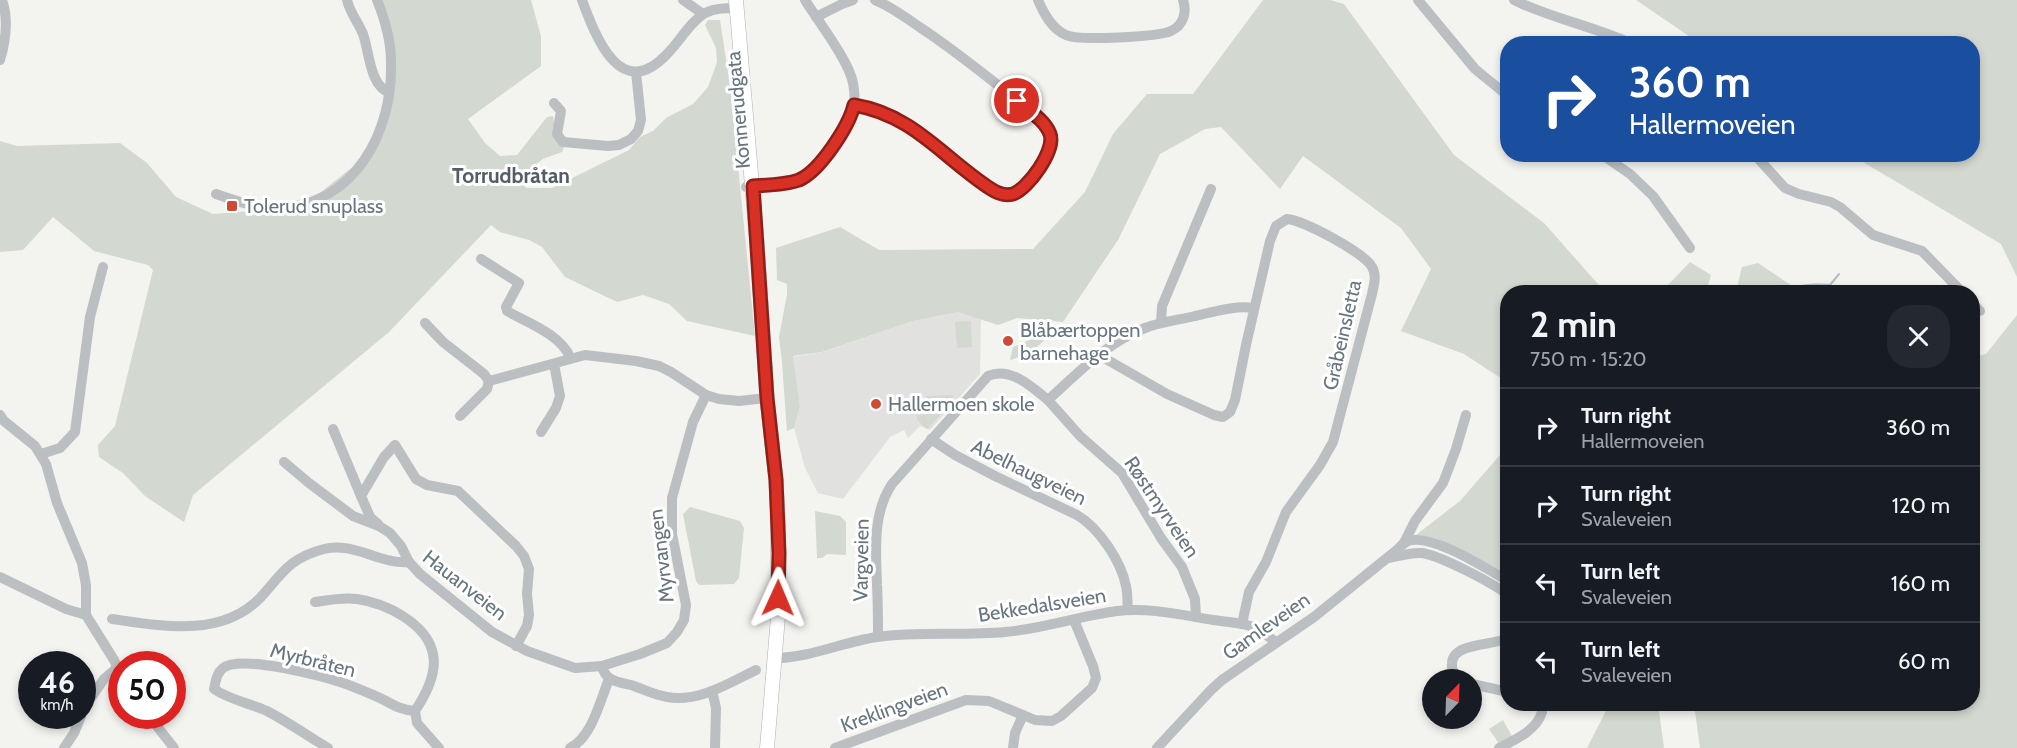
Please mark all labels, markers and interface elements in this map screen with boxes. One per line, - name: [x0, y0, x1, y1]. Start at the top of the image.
- street label: Konnerudgata: [721, 50, 755, 170]
- text: 360 m: [1629, 56, 1751, 108]
- icon: right: [1530, 60, 1608, 138]
- pin: [991, 75, 1042, 126]
- icon: arrive: [1000, 84, 1033, 117]
- text: Hallermoveien: [1629, 108, 1796, 141]
- district label: Torrudbråtan: [452, 163, 570, 188]
- place label: Tolerud snuplass: [244, 194, 383, 218]
- marker: Tolerud snuplass: [225, 199, 239, 213]
- street label: Gråbeinsletta: [1318, 277, 1366, 392]
- text: 2 min: [1530, 302, 1617, 346]
- button: close: [1887, 305, 1950, 368]
- place label: Blåbærtoppen barnehage: [1020, 318, 1141, 365]
- marker: Blåbærtoppen barnehage: [1001, 334, 1015, 348]
- text: 750 m · 15:20: [1530, 347, 1647, 371]
- place label: Hallermoen skole: [888, 392, 1035, 416]
- marker: Hallermoen skole: [869, 397, 883, 411]
- text: Turn right: [1581, 402, 1671, 429]
- icon: right: [1530, 411, 1563, 444]
- text: 360 m: [1886, 414, 1950, 441]
- text: Hallermoveien: [1581, 429, 1704, 453]
- street label: Abelhaugveien: [968, 434, 1090, 510]
- street label: Røstmyrveien: [1119, 452, 1205, 562]
- text: Turn right: [1581, 480, 1671, 507]
- icon: right: [1530, 489, 1563, 522]
- text: 120 m: [1892, 492, 1950, 519]
- text: Svaleveien: [1581, 507, 1672, 531]
- street label: Myrvangen: [643, 508, 679, 604]
- street label: Vargveien: [848, 518, 874, 602]
- street label: Hauanveien: [418, 545, 512, 625]
- text: Turn left: [1581, 558, 1660, 585]
- position arrow: [746, 566, 810, 630]
- icon: left: [1530, 567, 1563, 600]
- text: 160 m: [1891, 570, 1950, 597]
- street label: Bekkedalsveien: [976, 583, 1108, 627]
- text: Svaleveien: [1581, 585, 1672, 609]
- street label: Gamleveien: [1218, 587, 1314, 665]
- text: Turn left: [1581, 636, 1660, 663]
- street label: Myrbråten: [268, 638, 358, 682]
- icon: left: [1530, 645, 1563, 678]
- text: 60 m: [1898, 648, 1950, 675]
- speed limit sign: 50: [108, 651, 186, 729]
- text: Svaleveien: [1581, 663, 1672, 687]
- text: 46: [39, 664, 75, 701]
- north arrow: [1422, 669, 1482, 729]
- map controls: [1422, 669, 1482, 729]
- street label: Kreklingveien: [837, 677, 951, 737]
- text: km/h: [41, 696, 73, 714]

